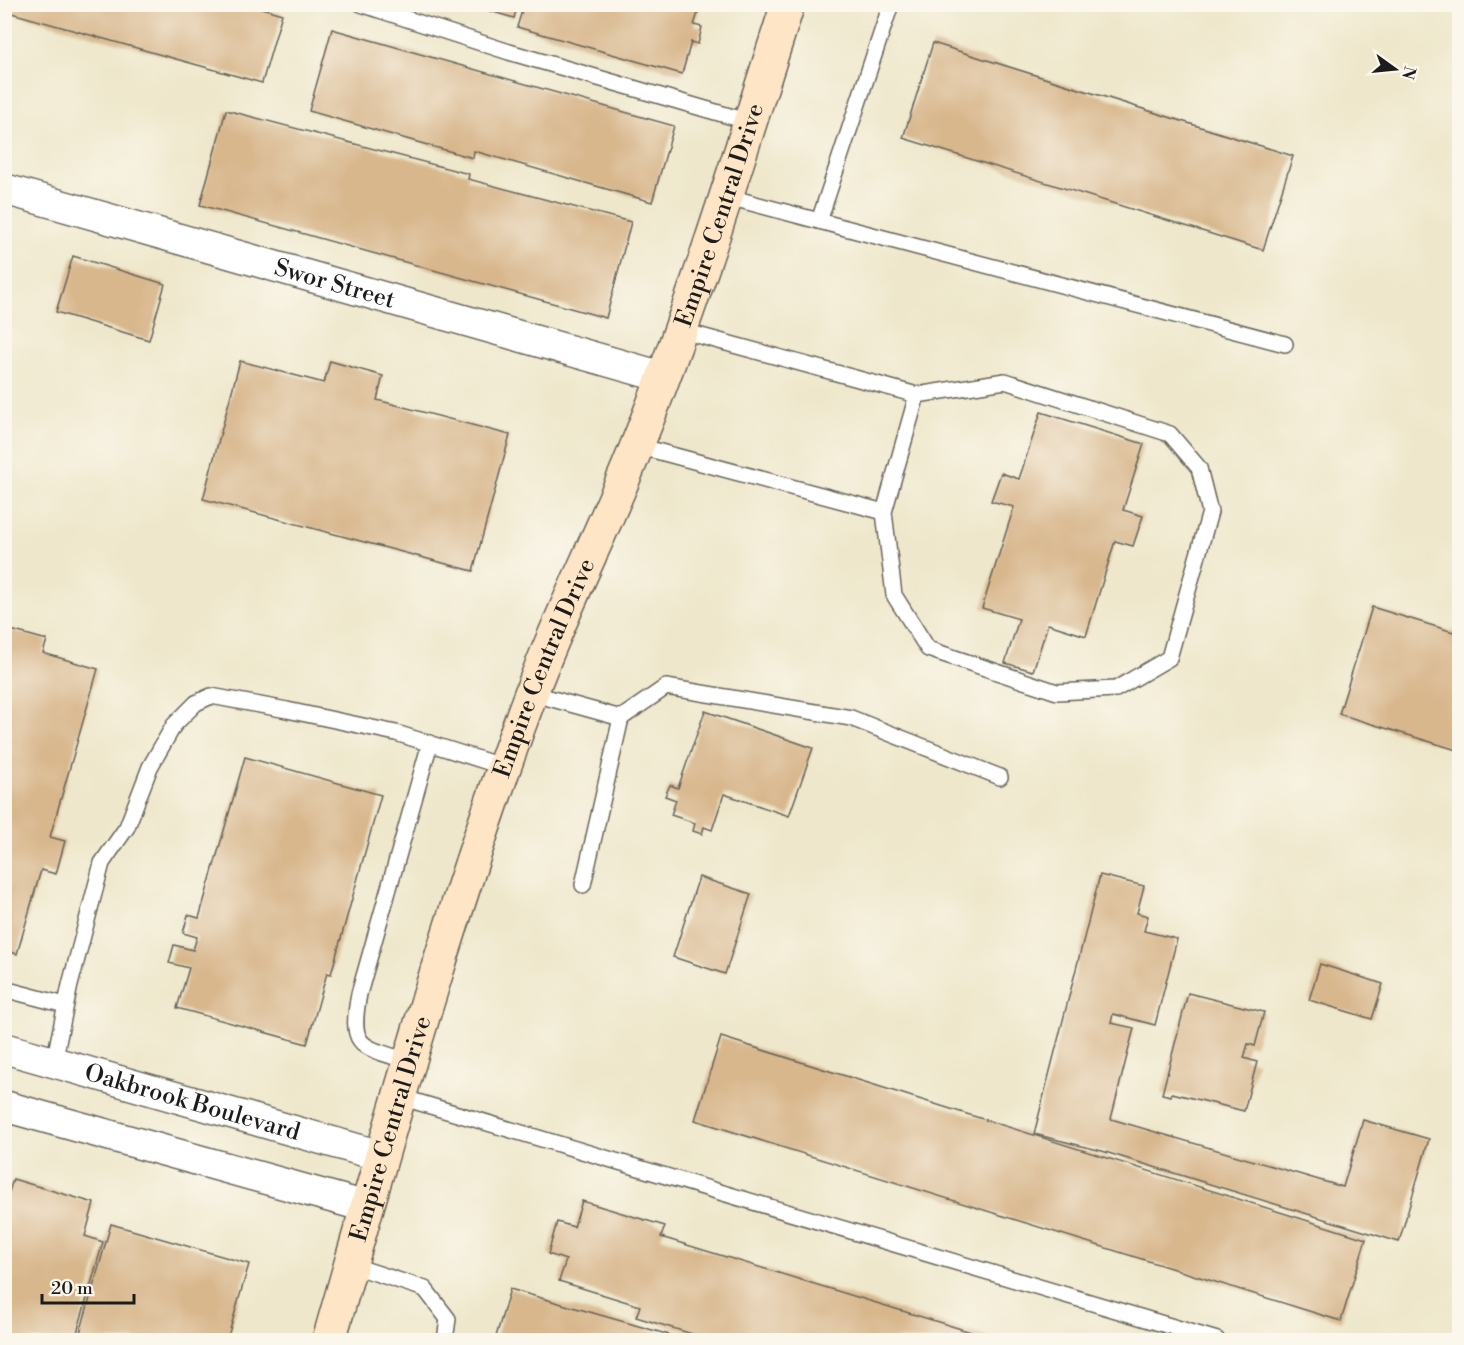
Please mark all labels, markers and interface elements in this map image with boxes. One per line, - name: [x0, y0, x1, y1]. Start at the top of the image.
- north arrow: [1365, 39, 1425, 99]
- text: N: [1397, 64, 1420, 82]
- street label: Empire Central Drive: [669, 100, 771, 331]
- street label: Swor Street: [271, 253, 399, 316]
- street label: Empire Central Drive: [488, 554, 602, 782]
- street label: Empire Central Drive: [344, 1012, 438, 1245]
- street label: Oakbrook Boulevard: [81, 1058, 304, 1148]
- scale bar: [42, 1267, 134, 1305]
- text: 20 m: [51, 1277, 93, 1300]

